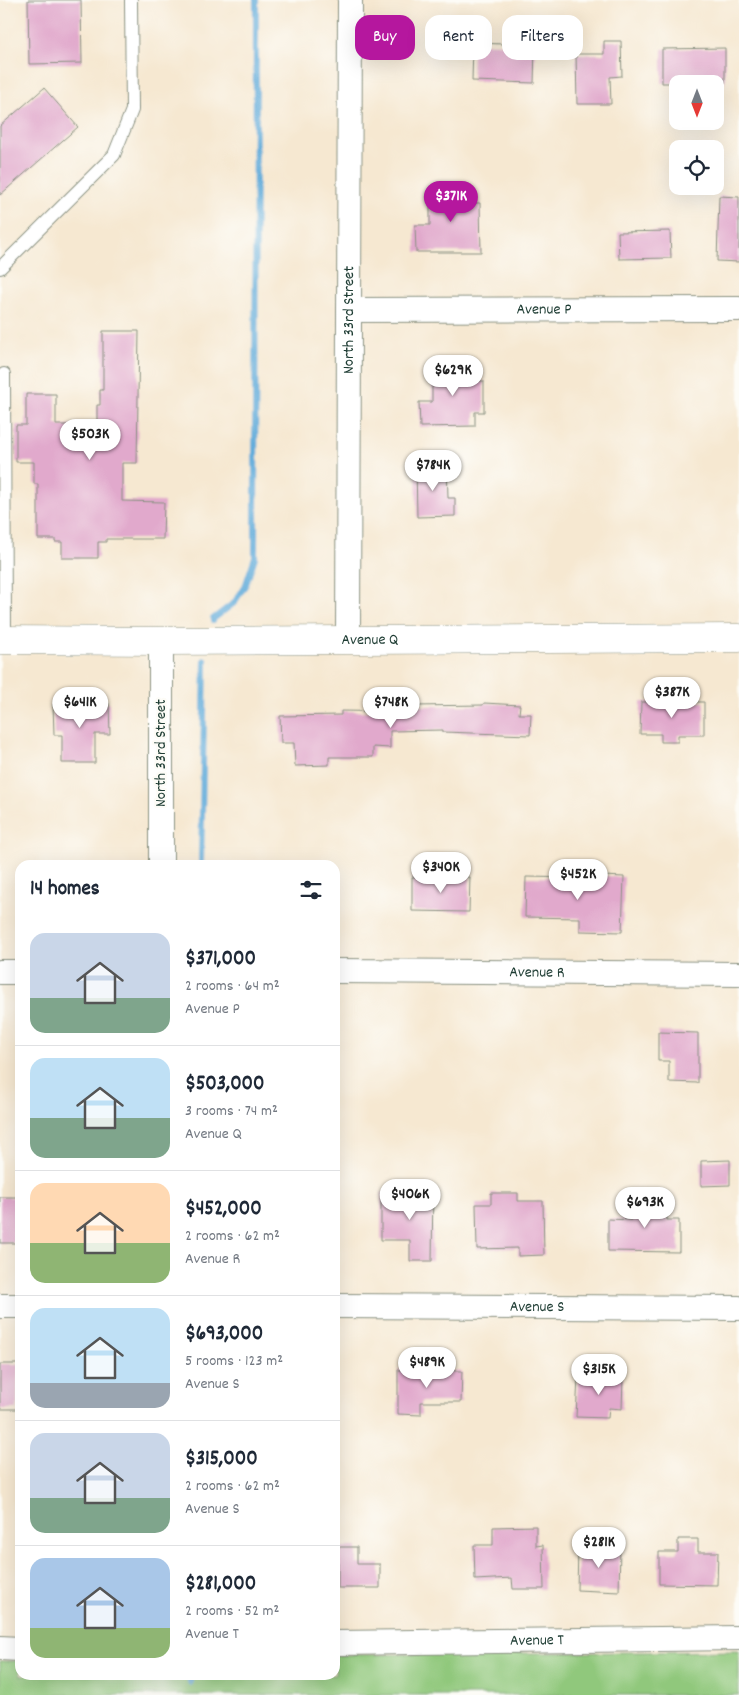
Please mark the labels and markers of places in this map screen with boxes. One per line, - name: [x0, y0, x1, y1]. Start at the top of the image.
- pin: $371K: [416, 180, 486, 223]
- pin: $629K: [418, 354, 488, 397]
- pin: $503K: [55, 418, 125, 461]
- pin: $784K: [398, 450, 468, 492]
- pin: $387K: [637, 676, 707, 719]
- pin: $641K: [45, 686, 115, 729]
- pin: $748K: [356, 686, 426, 729]
- pin: $340K: [406, 852, 476, 894]
- pin: $452K: [543, 858, 613, 901]
- pin: $406K: [375, 1178, 445, 1221]
- pin: $693K: [610, 1186, 680, 1229]
- pin: $489K: [392, 1346, 462, 1389]
- pin: $315K: [564, 1354, 634, 1396]
- pin: $281K: [564, 1526, 634, 1569]

